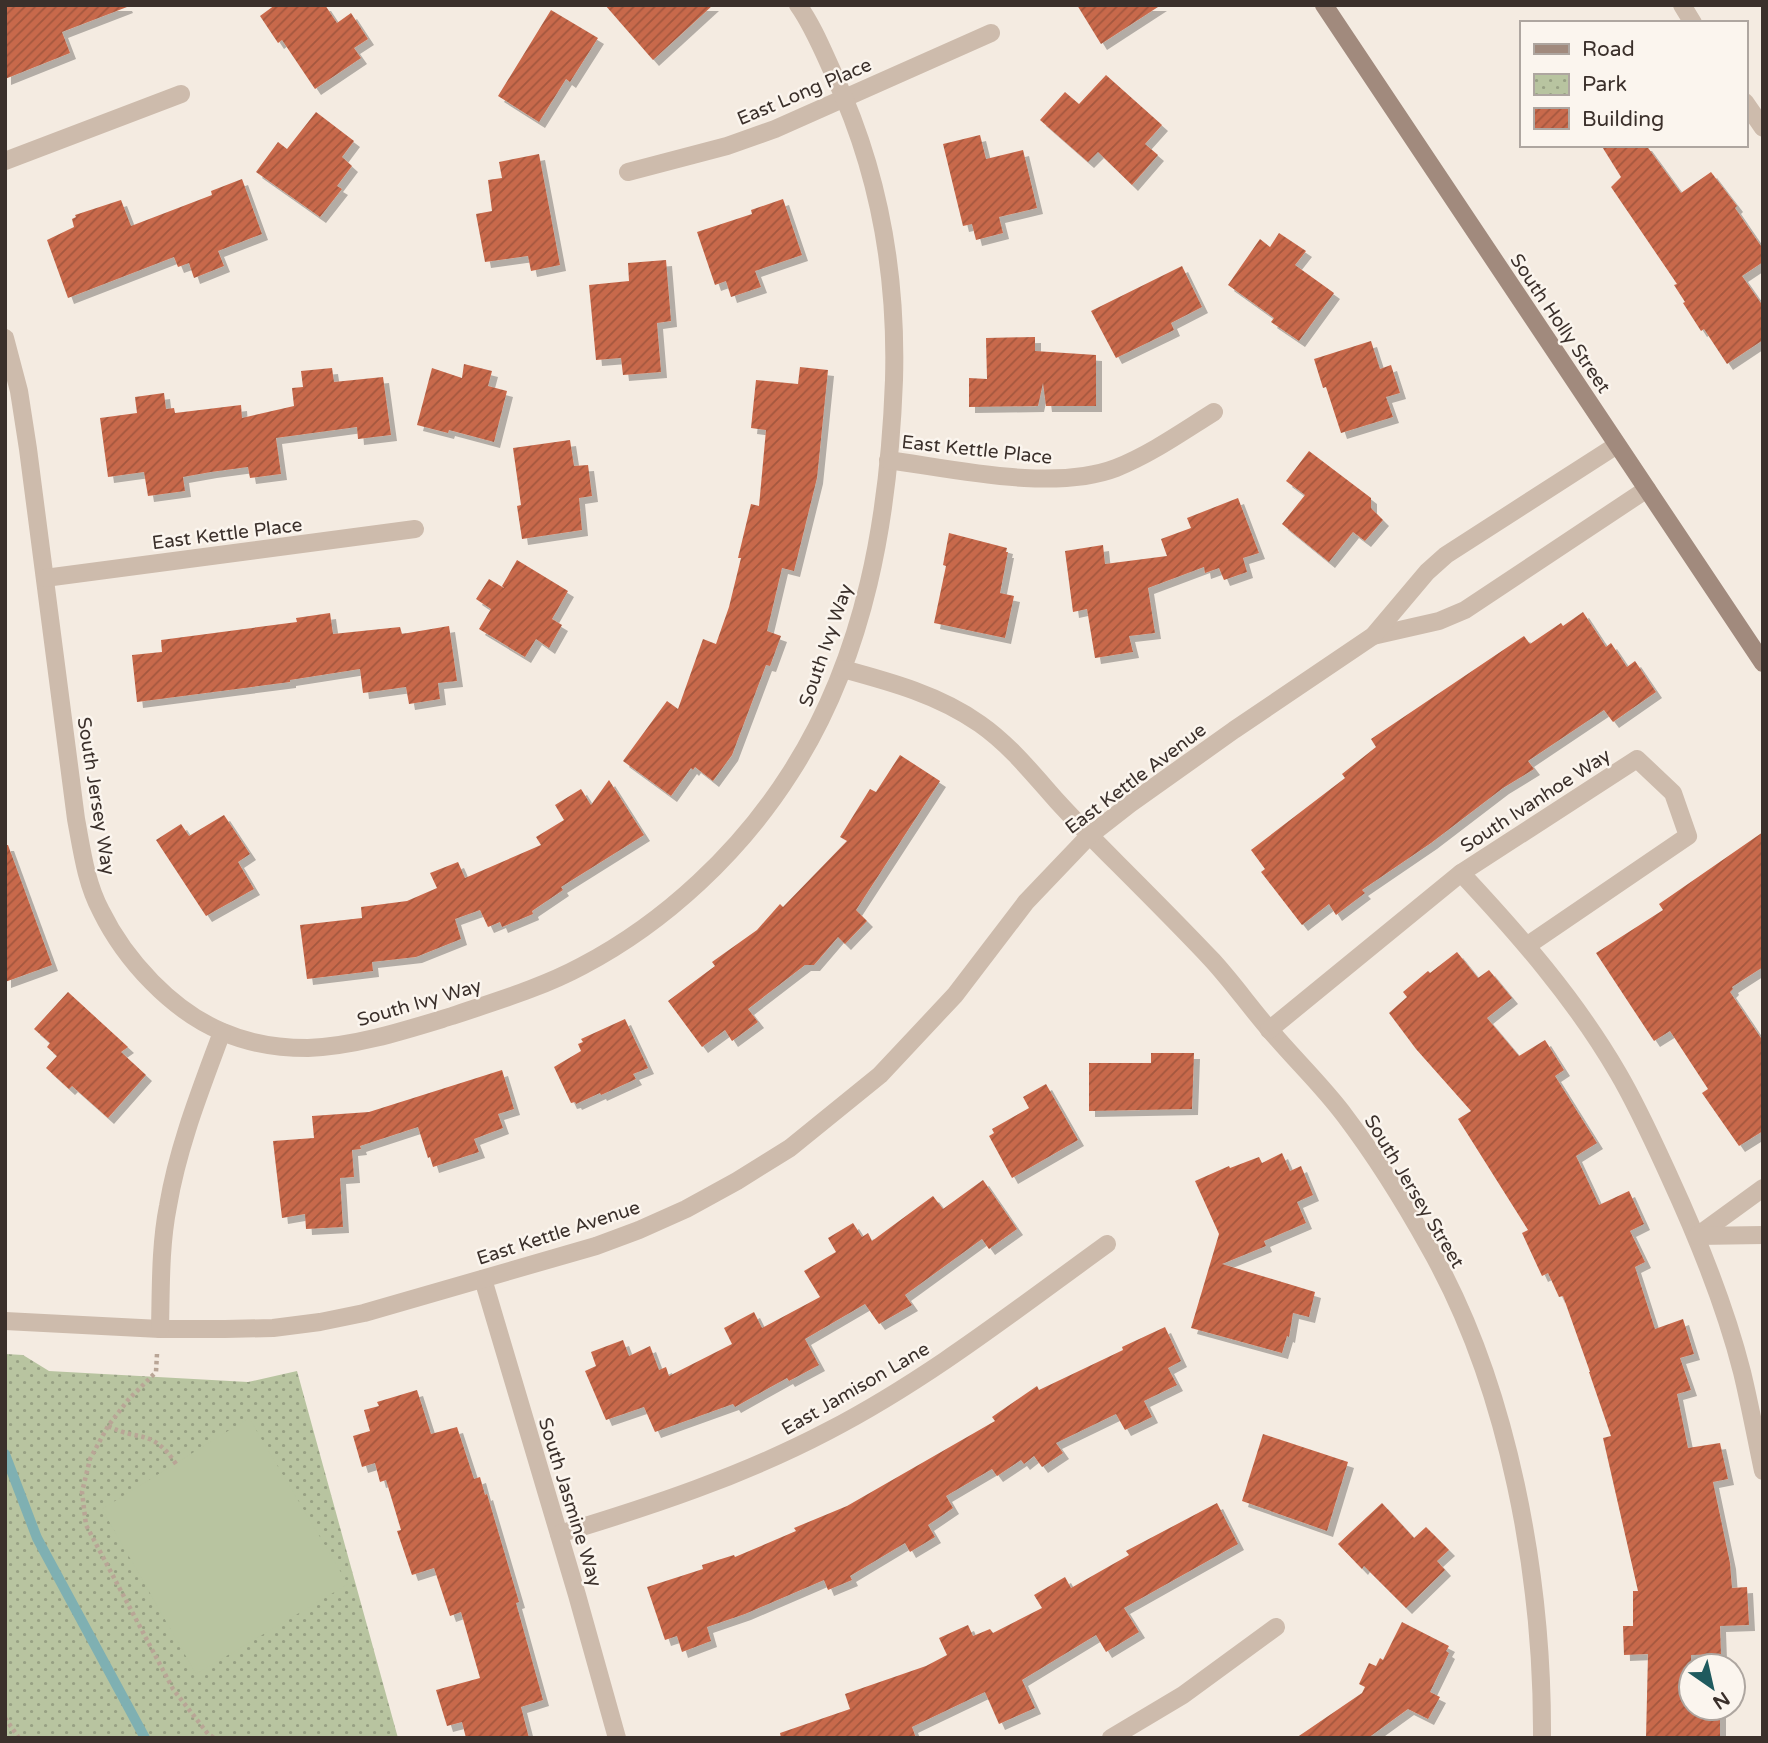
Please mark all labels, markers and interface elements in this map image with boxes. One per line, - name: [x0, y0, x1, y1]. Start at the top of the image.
- legend: [1520, 21, 1747, 147]
- text: Road: [1582, 37, 1635, 62]
- street label: East Long Place: [734, 54, 875, 130]
- text: Park: [1582, 72, 1627, 97]
- text: Building: [1582, 107, 1664, 132]
- street label: South Holly Street: [1505, 250, 1615, 397]
- street label: East Kettle Place: [901, 431, 1053, 469]
- street label: East Kettle Place: [151, 514, 304, 554]
- street label: South Ivy Way: [795, 581, 857, 710]
- street label: South Jersey Way: [73, 716, 119, 877]
- street label: East Kettle Avenue: [1061, 719, 1210, 839]
- street label: South Ivanhoe Way: [1457, 744, 1615, 857]
- street label: South Ivy Way: [355, 975, 484, 1031]
- street label: South Jersey Street: [1360, 1111, 1469, 1272]
- street label: East Kettle Avenue: [474, 1196, 643, 1270]
- street label: East Jamison Lane: [778, 1338, 933, 1440]
- street label: South Jasmine Way: [534, 1415, 606, 1590]
- north arrow: [1677, 1652, 1747, 1722]
- text: N: [1708, 1687, 1733, 1714]

